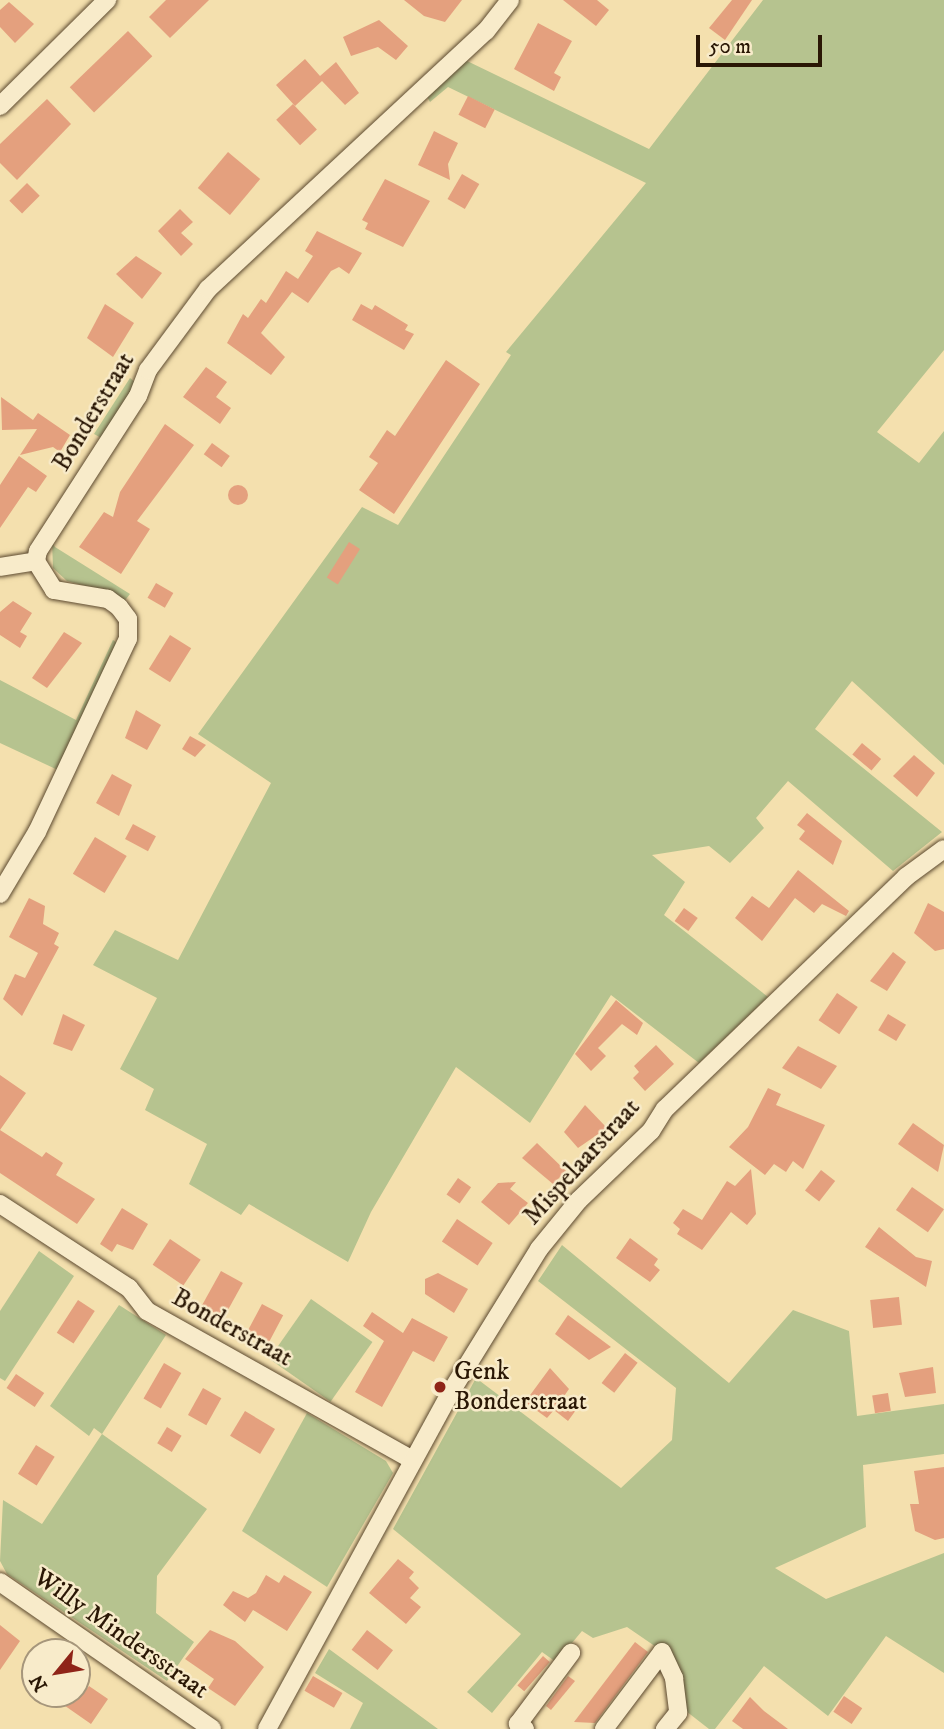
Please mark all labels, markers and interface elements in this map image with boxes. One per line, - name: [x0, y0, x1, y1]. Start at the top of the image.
- scale bar: [699, 21, 825, 65]
- text: 50 m: [709, 34, 751, 60]
- street label: Bonderstraat: [46, 347, 142, 477]
- street label: Mispelaarstraat: [517, 1092, 647, 1232]
- street label: Bonderstraat: [166, 1282, 298, 1374]
- place label: Genk Bonderstraat: [454, 1356, 587, 1418]
- marker: Genk Bonderstraat: [432, 1379, 448, 1395]
- street label: Willy Mindersstraat: [27, 1562, 215, 1706]
- north arrow: [21, 1638, 91, 1708]
- text: N: [25, 1670, 53, 1695]

